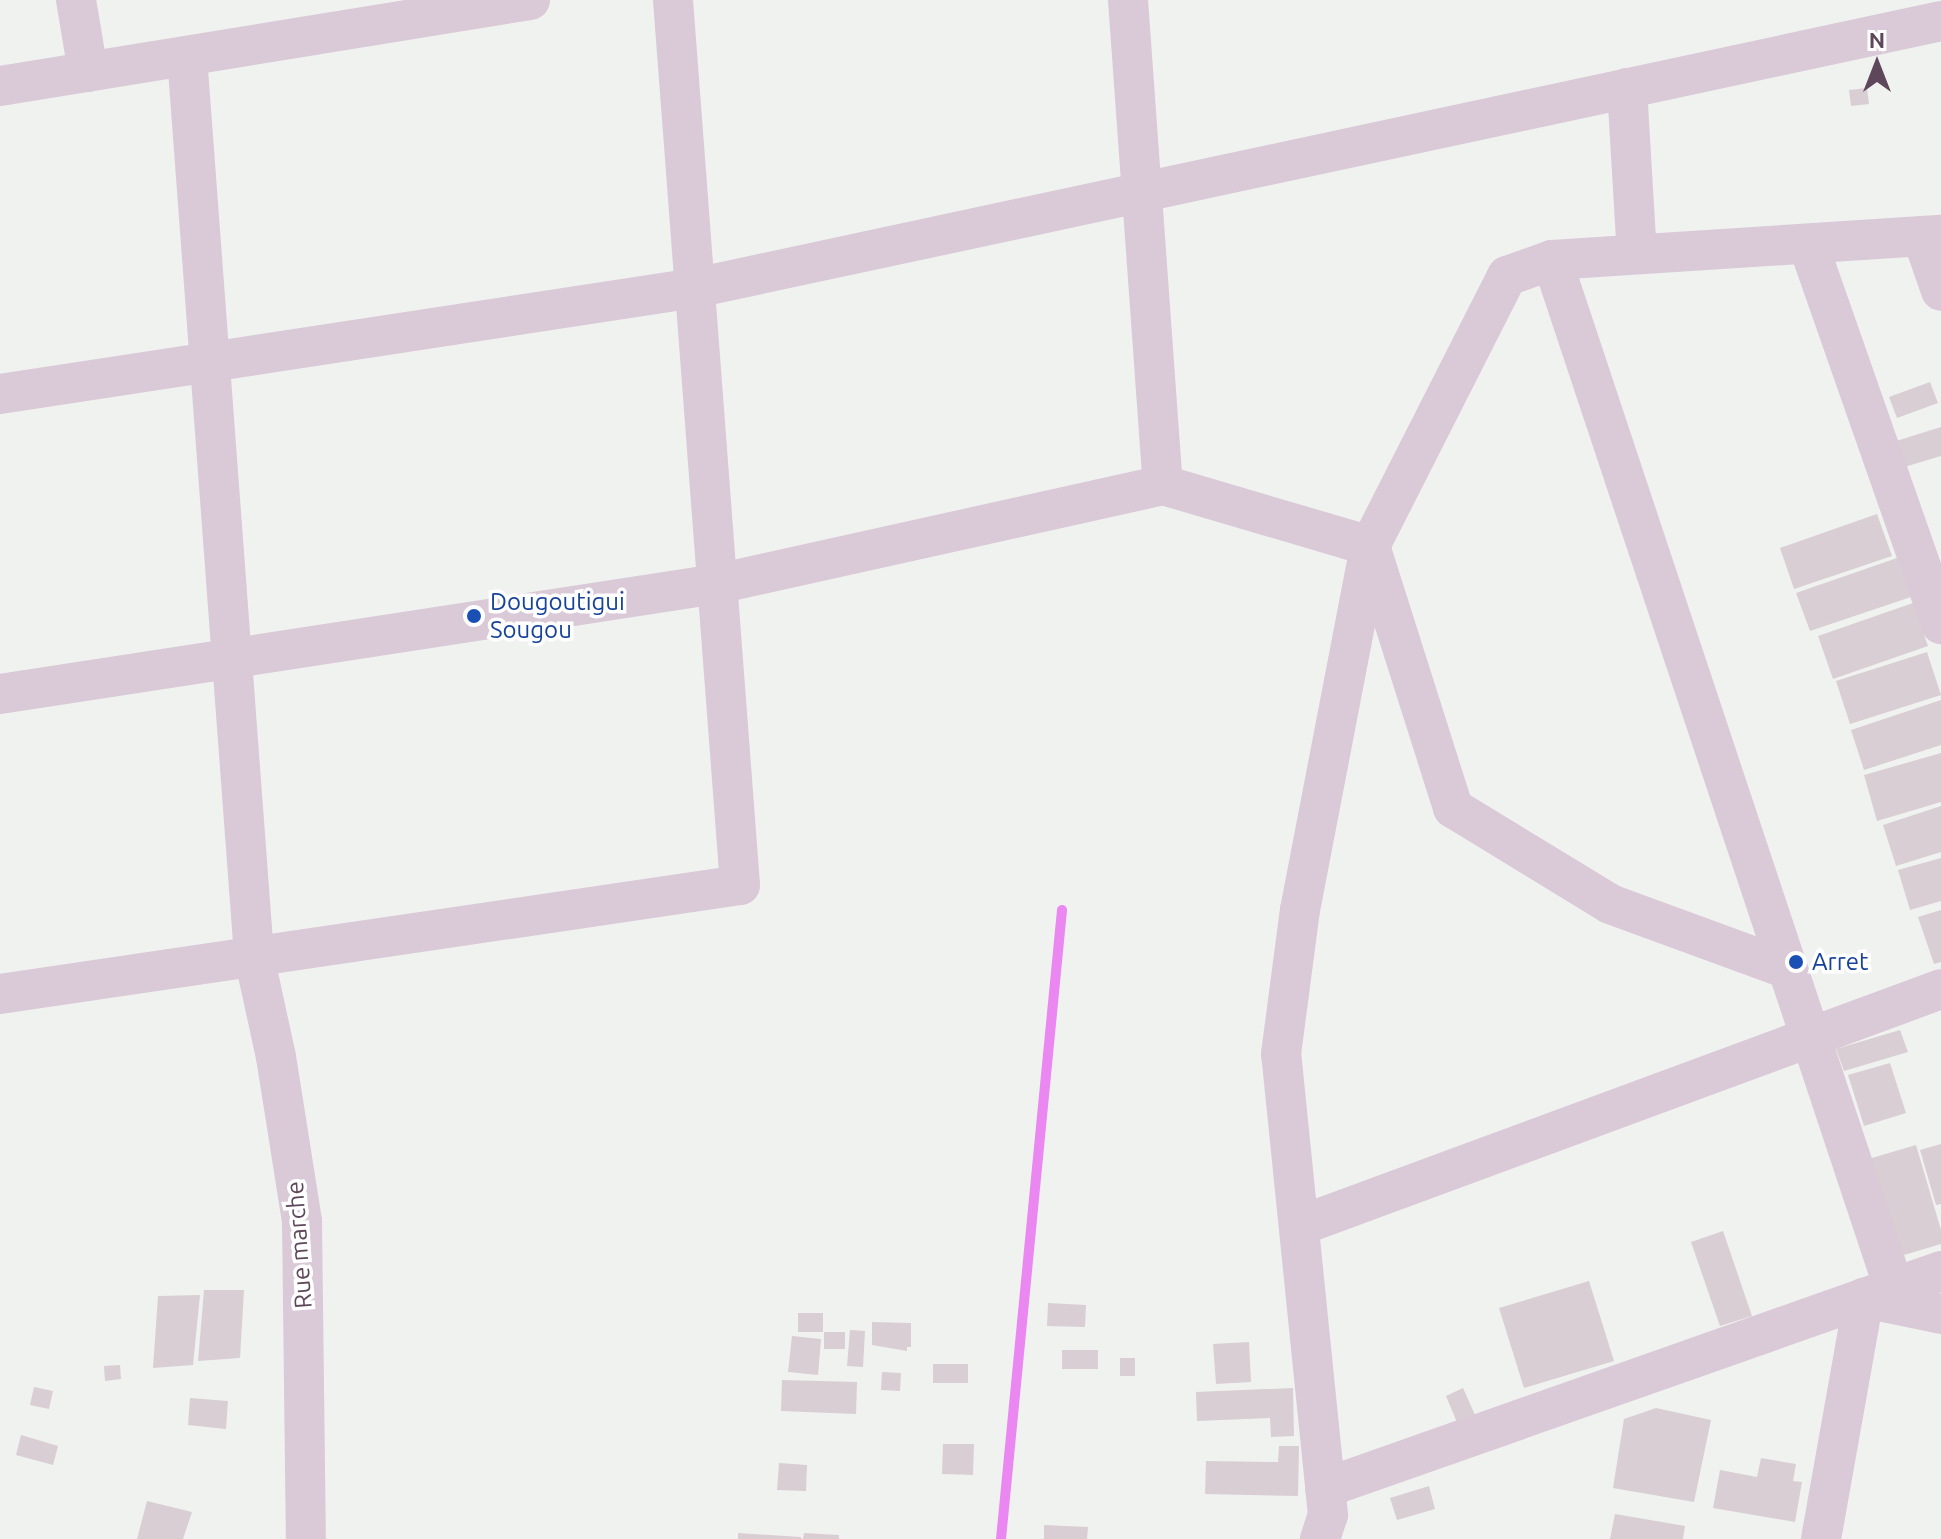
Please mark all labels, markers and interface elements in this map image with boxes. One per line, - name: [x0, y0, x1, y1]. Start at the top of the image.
- north arrow: [1837, 24, 1917, 104]
- text: N: [1869, 27, 1885, 52]
- place label: Dougoutigui Sougou: [490, 588, 625, 644]
- marker: Dougoutigui Sougou: [465, 607, 483, 625]
- place label: Arret: [1812, 948, 1868, 976]
- marker: Arret: [1787, 953, 1805, 971]
- street label: Rue marche: [280, 1180, 318, 1310]

